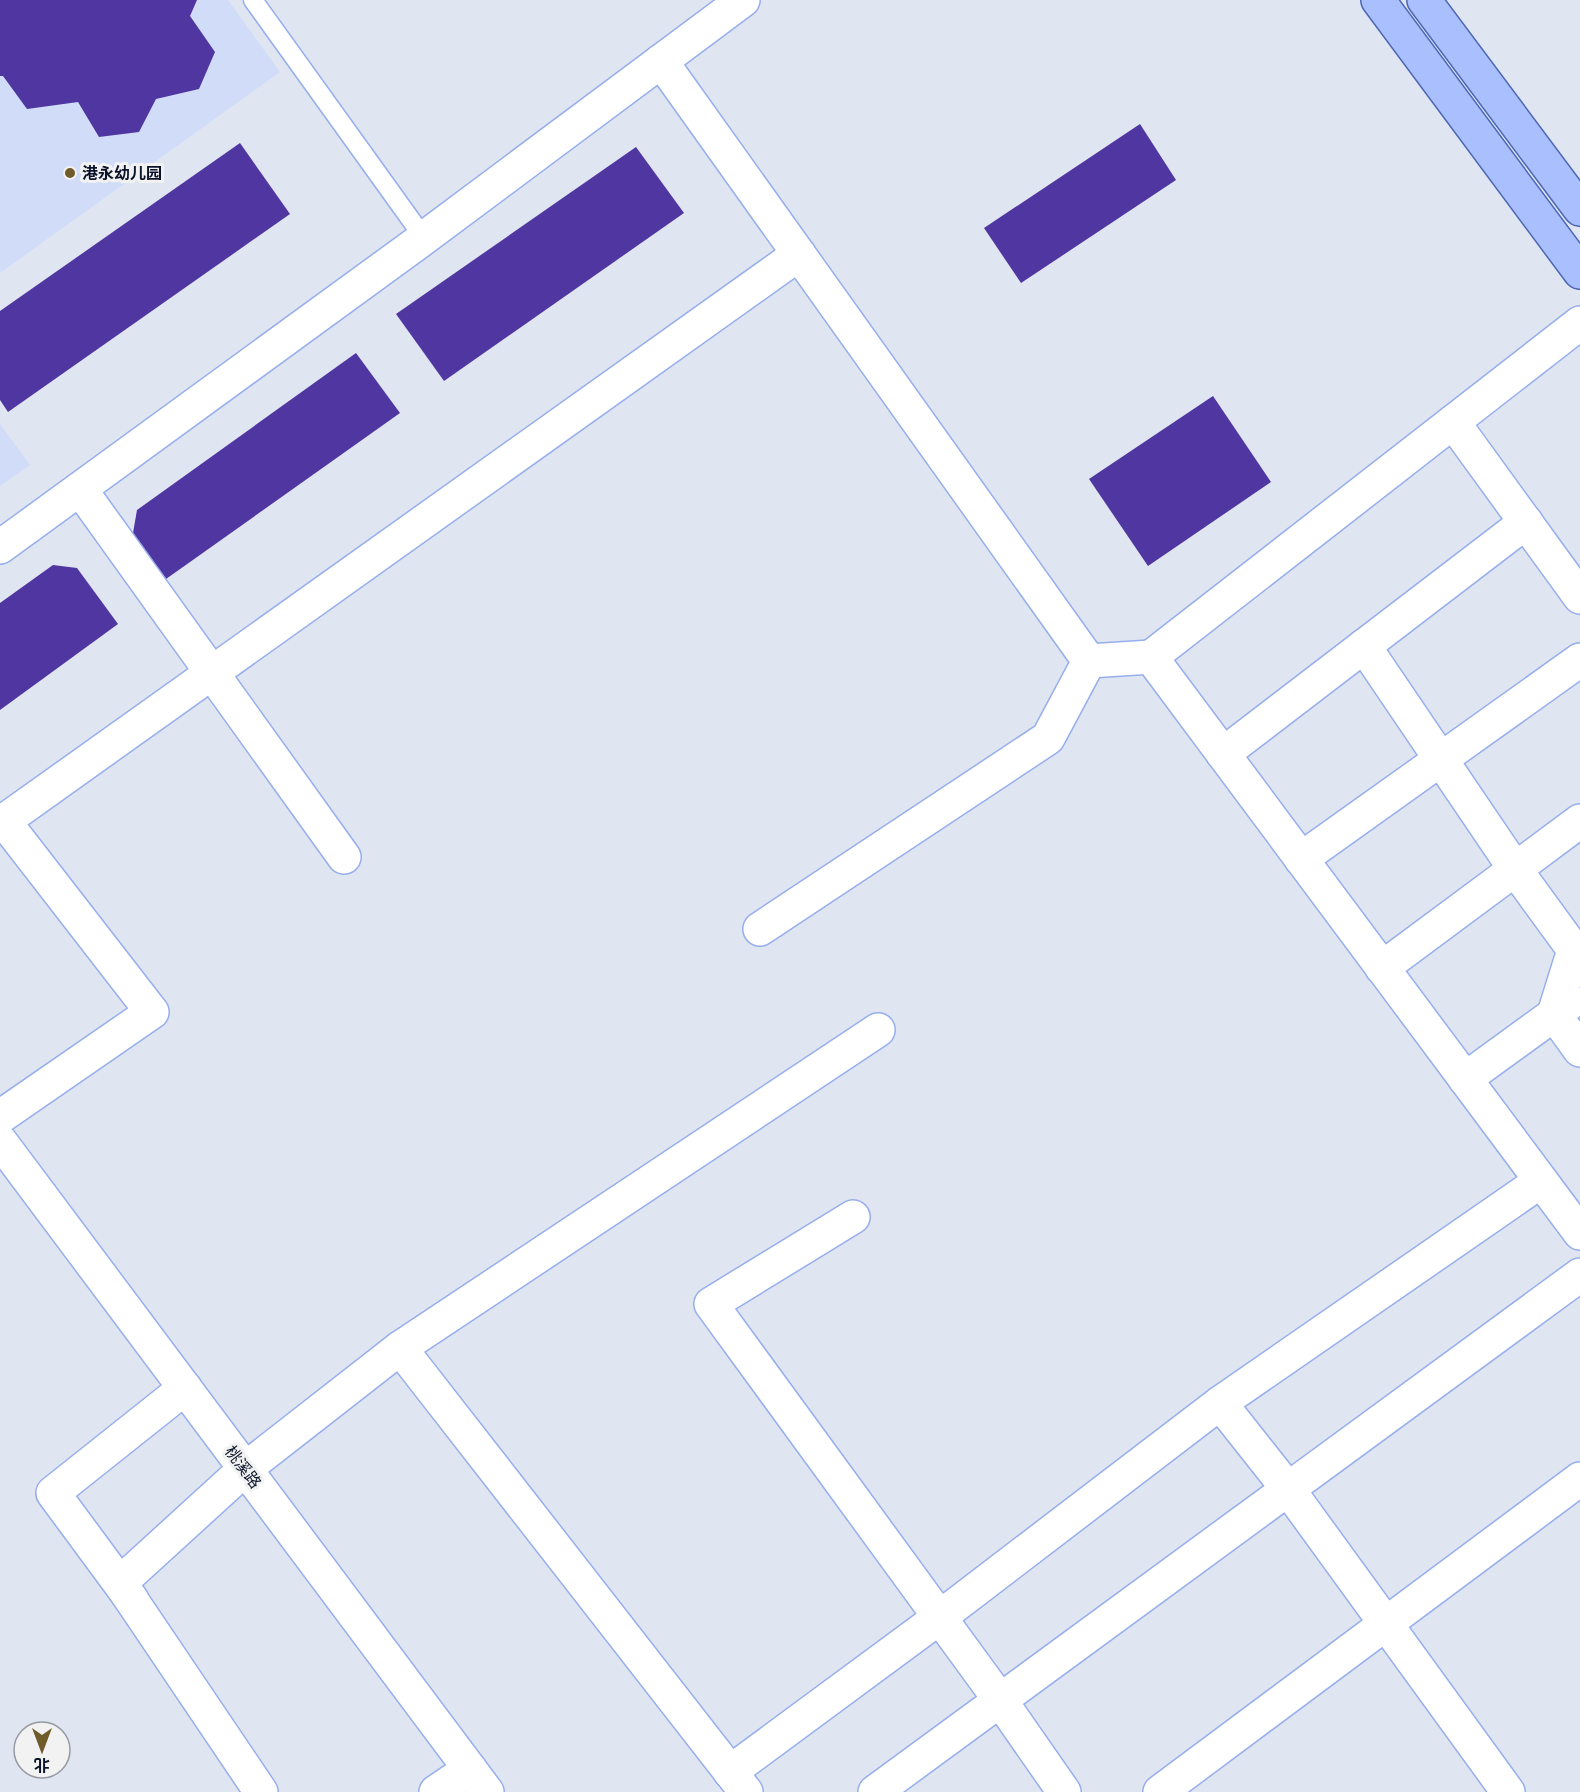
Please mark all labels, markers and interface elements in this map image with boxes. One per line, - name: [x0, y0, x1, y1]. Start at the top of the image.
- place label: 港永幼儿园: [82, 164, 162, 183]
- marker: 港永幼儿园: [63, 166, 77, 180]
- street label: 桃溪路: [221, 1442, 265, 1492]
- north arrow: [12, 1720, 72, 1780]
- text: 北: [34, 1755, 50, 1774]

